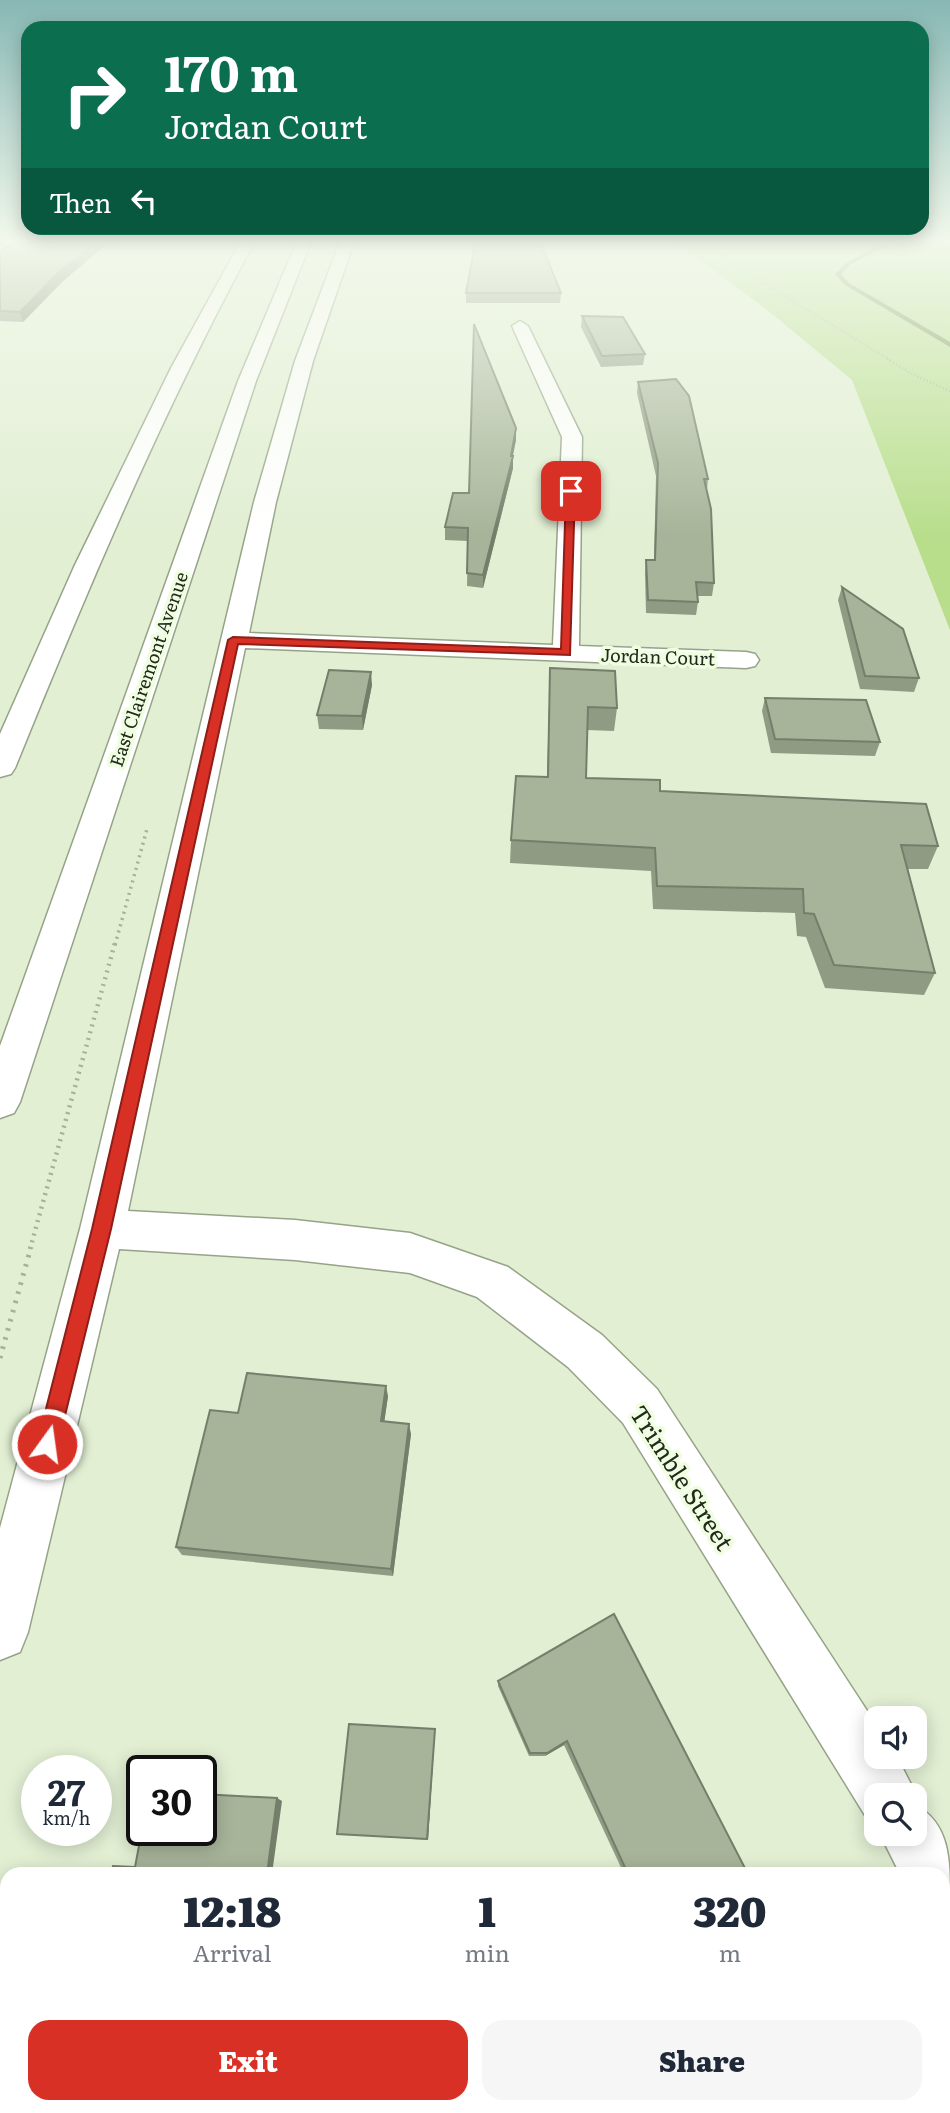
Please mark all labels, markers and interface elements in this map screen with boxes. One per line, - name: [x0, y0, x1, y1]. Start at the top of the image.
- text: 170 m: [164, 34, 298, 107]
- icon: right: [49, 49, 140, 140]
- text: Jordan Court: [164, 101, 367, 149]
- text: Then: [49, 182, 111, 221]
- icon: left: [125, 182, 163, 220]
- pin: [541, 461, 601, 521]
- icon: arrive: [552, 472, 590, 510]
- street label: East Clairemont Avenue: [102, 568, 194, 770]
- street label: Jordan Court: [600, 641, 716, 672]
- street label: Trimble Street: [623, 1397, 743, 1557]
- position arrow: [10, 1407, 84, 1481]
- map controls: [864, 1706, 927, 1846]
- button: sound: [864, 1706, 927, 1769]
- speed limit sign: 30: [126, 1755, 217, 1846]
- text: 27: [48, 1765, 85, 1817]
- button: search: [864, 1783, 927, 1846]
- text: km/h: [43, 1804, 90, 1831]
- text: 12:18: [183, 1878, 281, 1940]
- text: 1: [478, 1878, 496, 1940]
- text: 320: [693, 1878, 767, 1940]
- text: Arrival: [193, 1935, 272, 1969]
- text: min: [465, 1935, 510, 1969]
- text: m: [719, 1935, 741, 1969]
- button: Exit: [28, 2020, 468, 2100]
- button: Share: [482, 2020, 922, 2100]

